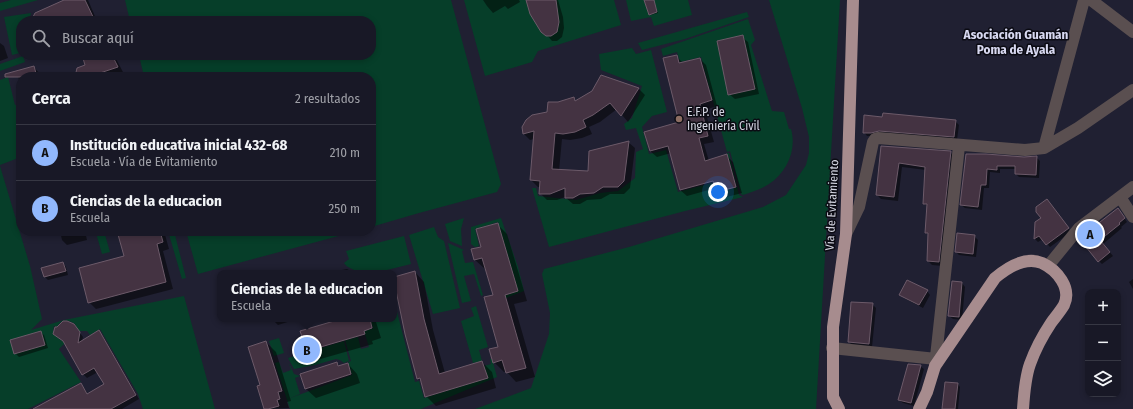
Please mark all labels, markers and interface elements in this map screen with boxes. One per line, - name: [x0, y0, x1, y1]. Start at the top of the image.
- search box: [16, 16, 376, 60]
- icon: search: [30, 27, 52, 49]
- district label: Asociación Guamán Poma de Ayala: [963, 27, 1069, 57]
- text: Buscar aquí: [62, 29, 134, 47]
- text: Cerca: [32, 88, 71, 109]
- text: 2 resultados: [295, 91, 360, 106]
- place label: E.F.P. de Ingeniería Civil: [687, 105, 760, 133]
- marker: E.F.P. de Ingeniería Civil: [674, 114, 684, 124]
- text: Institución educativa inicial 432-68: [70, 136, 287, 154]
- text: A: [41, 145, 49, 160]
- text: 210 m: [330, 145, 360, 160]
- text: Escuela · Vía de Evitamiento: [70, 154, 218, 169]
- street label: Vía de Evitamiento: [823, 159, 841, 251]
- your location: [708, 182, 728, 202]
- text: Ciencias de la educacion: [70, 192, 222, 210]
- text: B: [41, 201, 49, 216]
- text: 250 m: [328, 201, 360, 216]
- text: Escuela: [70, 210, 110, 225]
- pin: A: [1077, 219, 1103, 249]
- popup: [217, 270, 397, 322]
- text: Ciencias de la educacion: [231, 280, 383, 298]
- map controls: [1085, 289, 1121, 397]
- button: +: [1085, 289, 1121, 325]
- text: Escuela: [231, 298, 271, 313]
- button: −: [1085, 325, 1121, 361]
- pin: B: [294, 335, 320, 365]
- button: layers: [1085, 361, 1121, 397]

